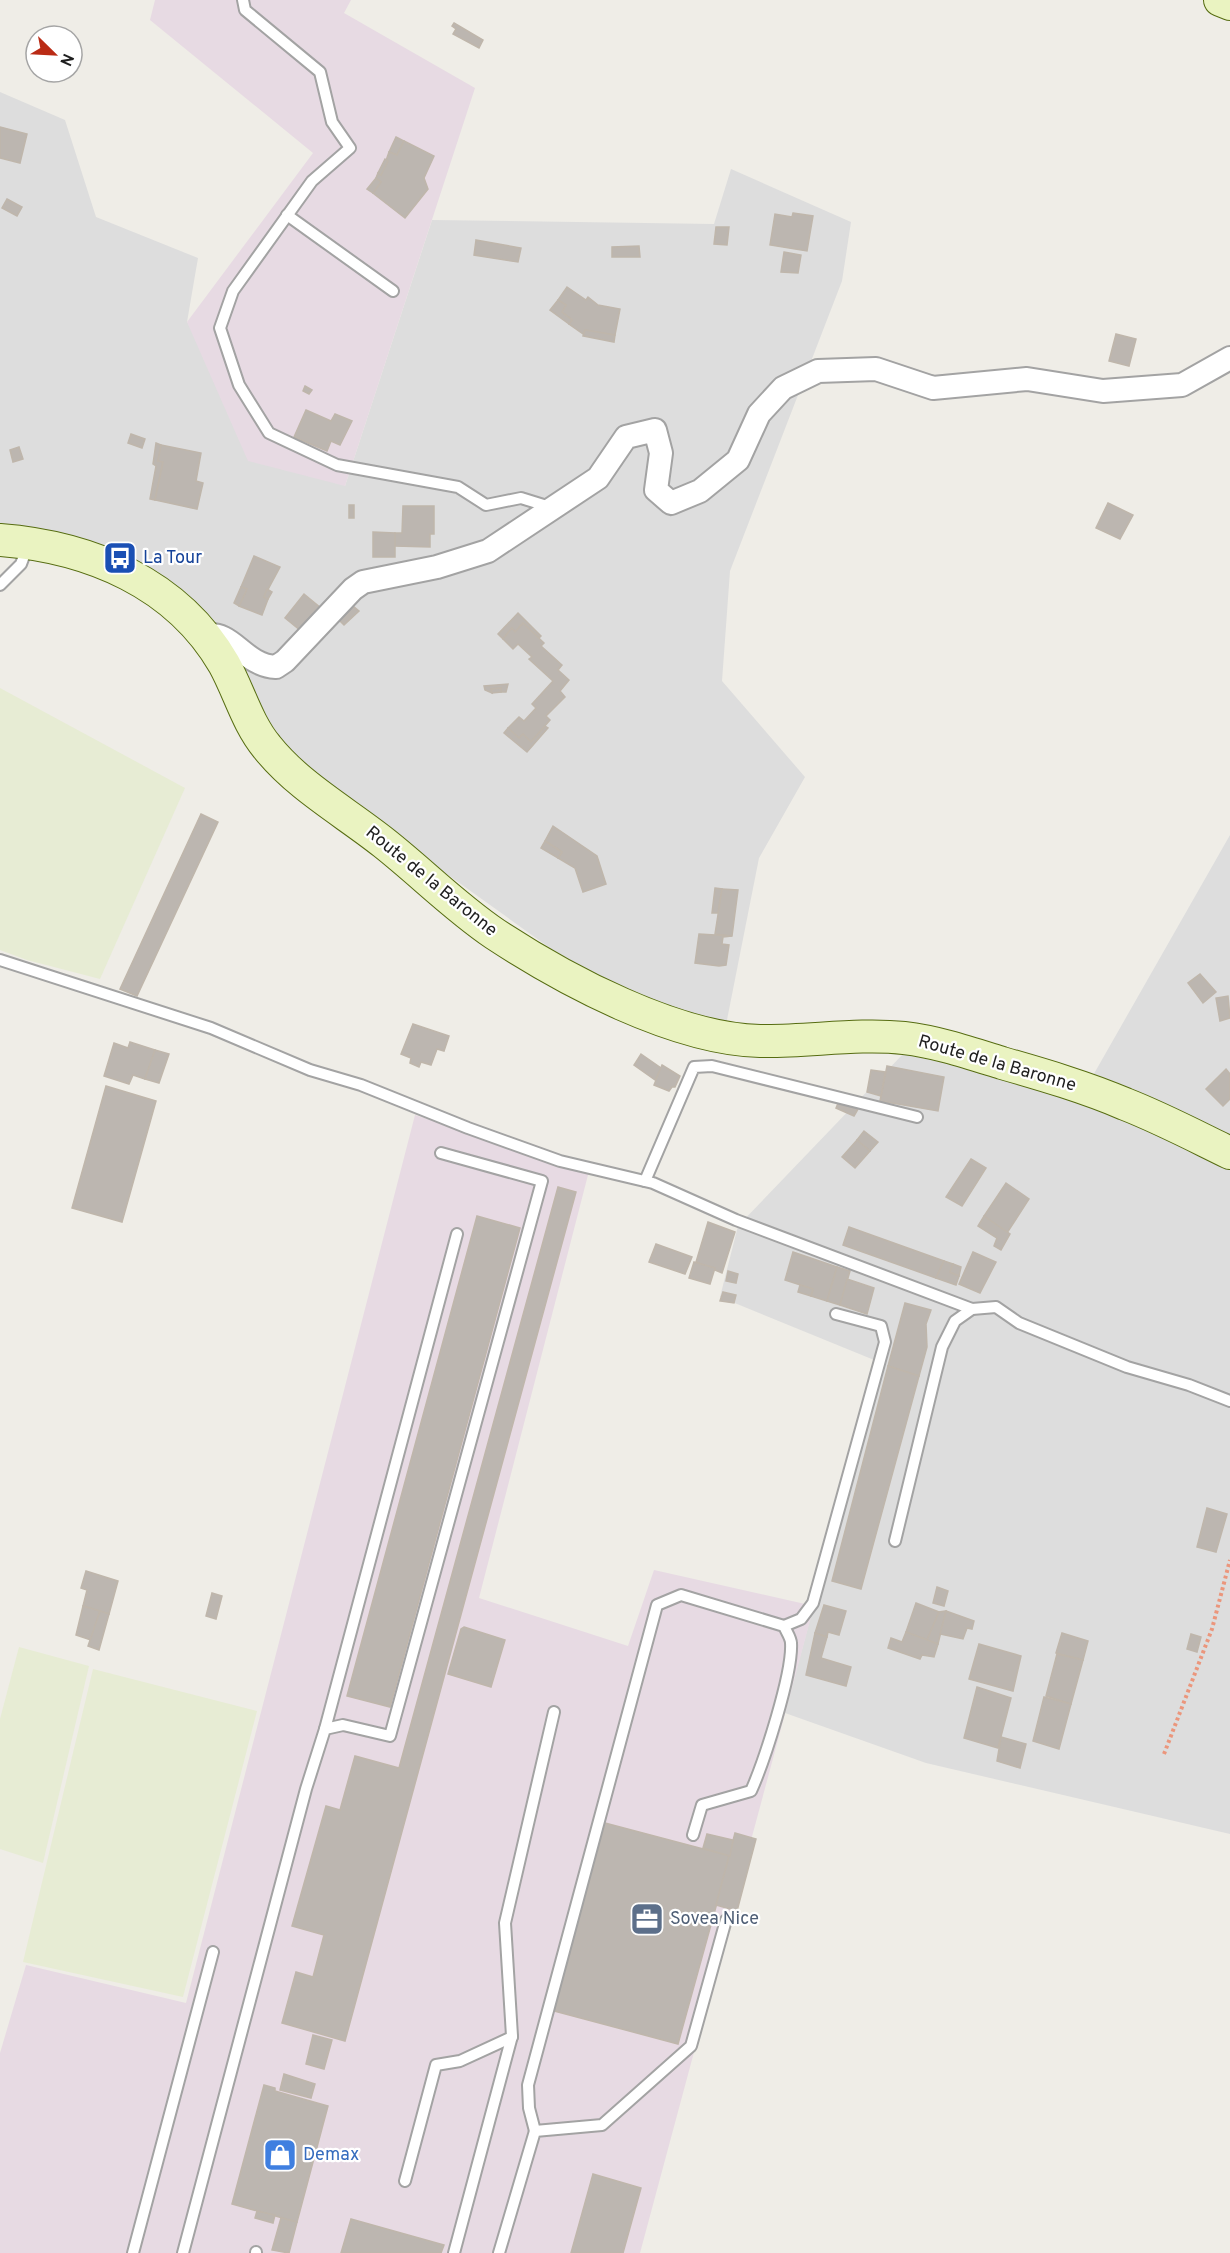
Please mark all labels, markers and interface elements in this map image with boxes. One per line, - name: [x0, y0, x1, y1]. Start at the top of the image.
- north arrow: [24, 24, 84, 84]
- text: N: [54, 50, 77, 69]
- bus stop icon: La Tour: [102, 540, 138, 576]
- place label: La Tour: [143, 547, 202, 570]
- street label: Route de la Baronne: [360, 822, 502, 942]
- street label: Route de la Baronne: [915, 1030, 1079, 1098]
- office icon: Sovea Nice: [629, 1901, 665, 1937]
- place label: Sovea Nice: [670, 1908, 759, 1931]
- shop icon: Demax: [262, 2137, 298, 2173]
- place label: Demax: [303, 2144, 359, 2167]

